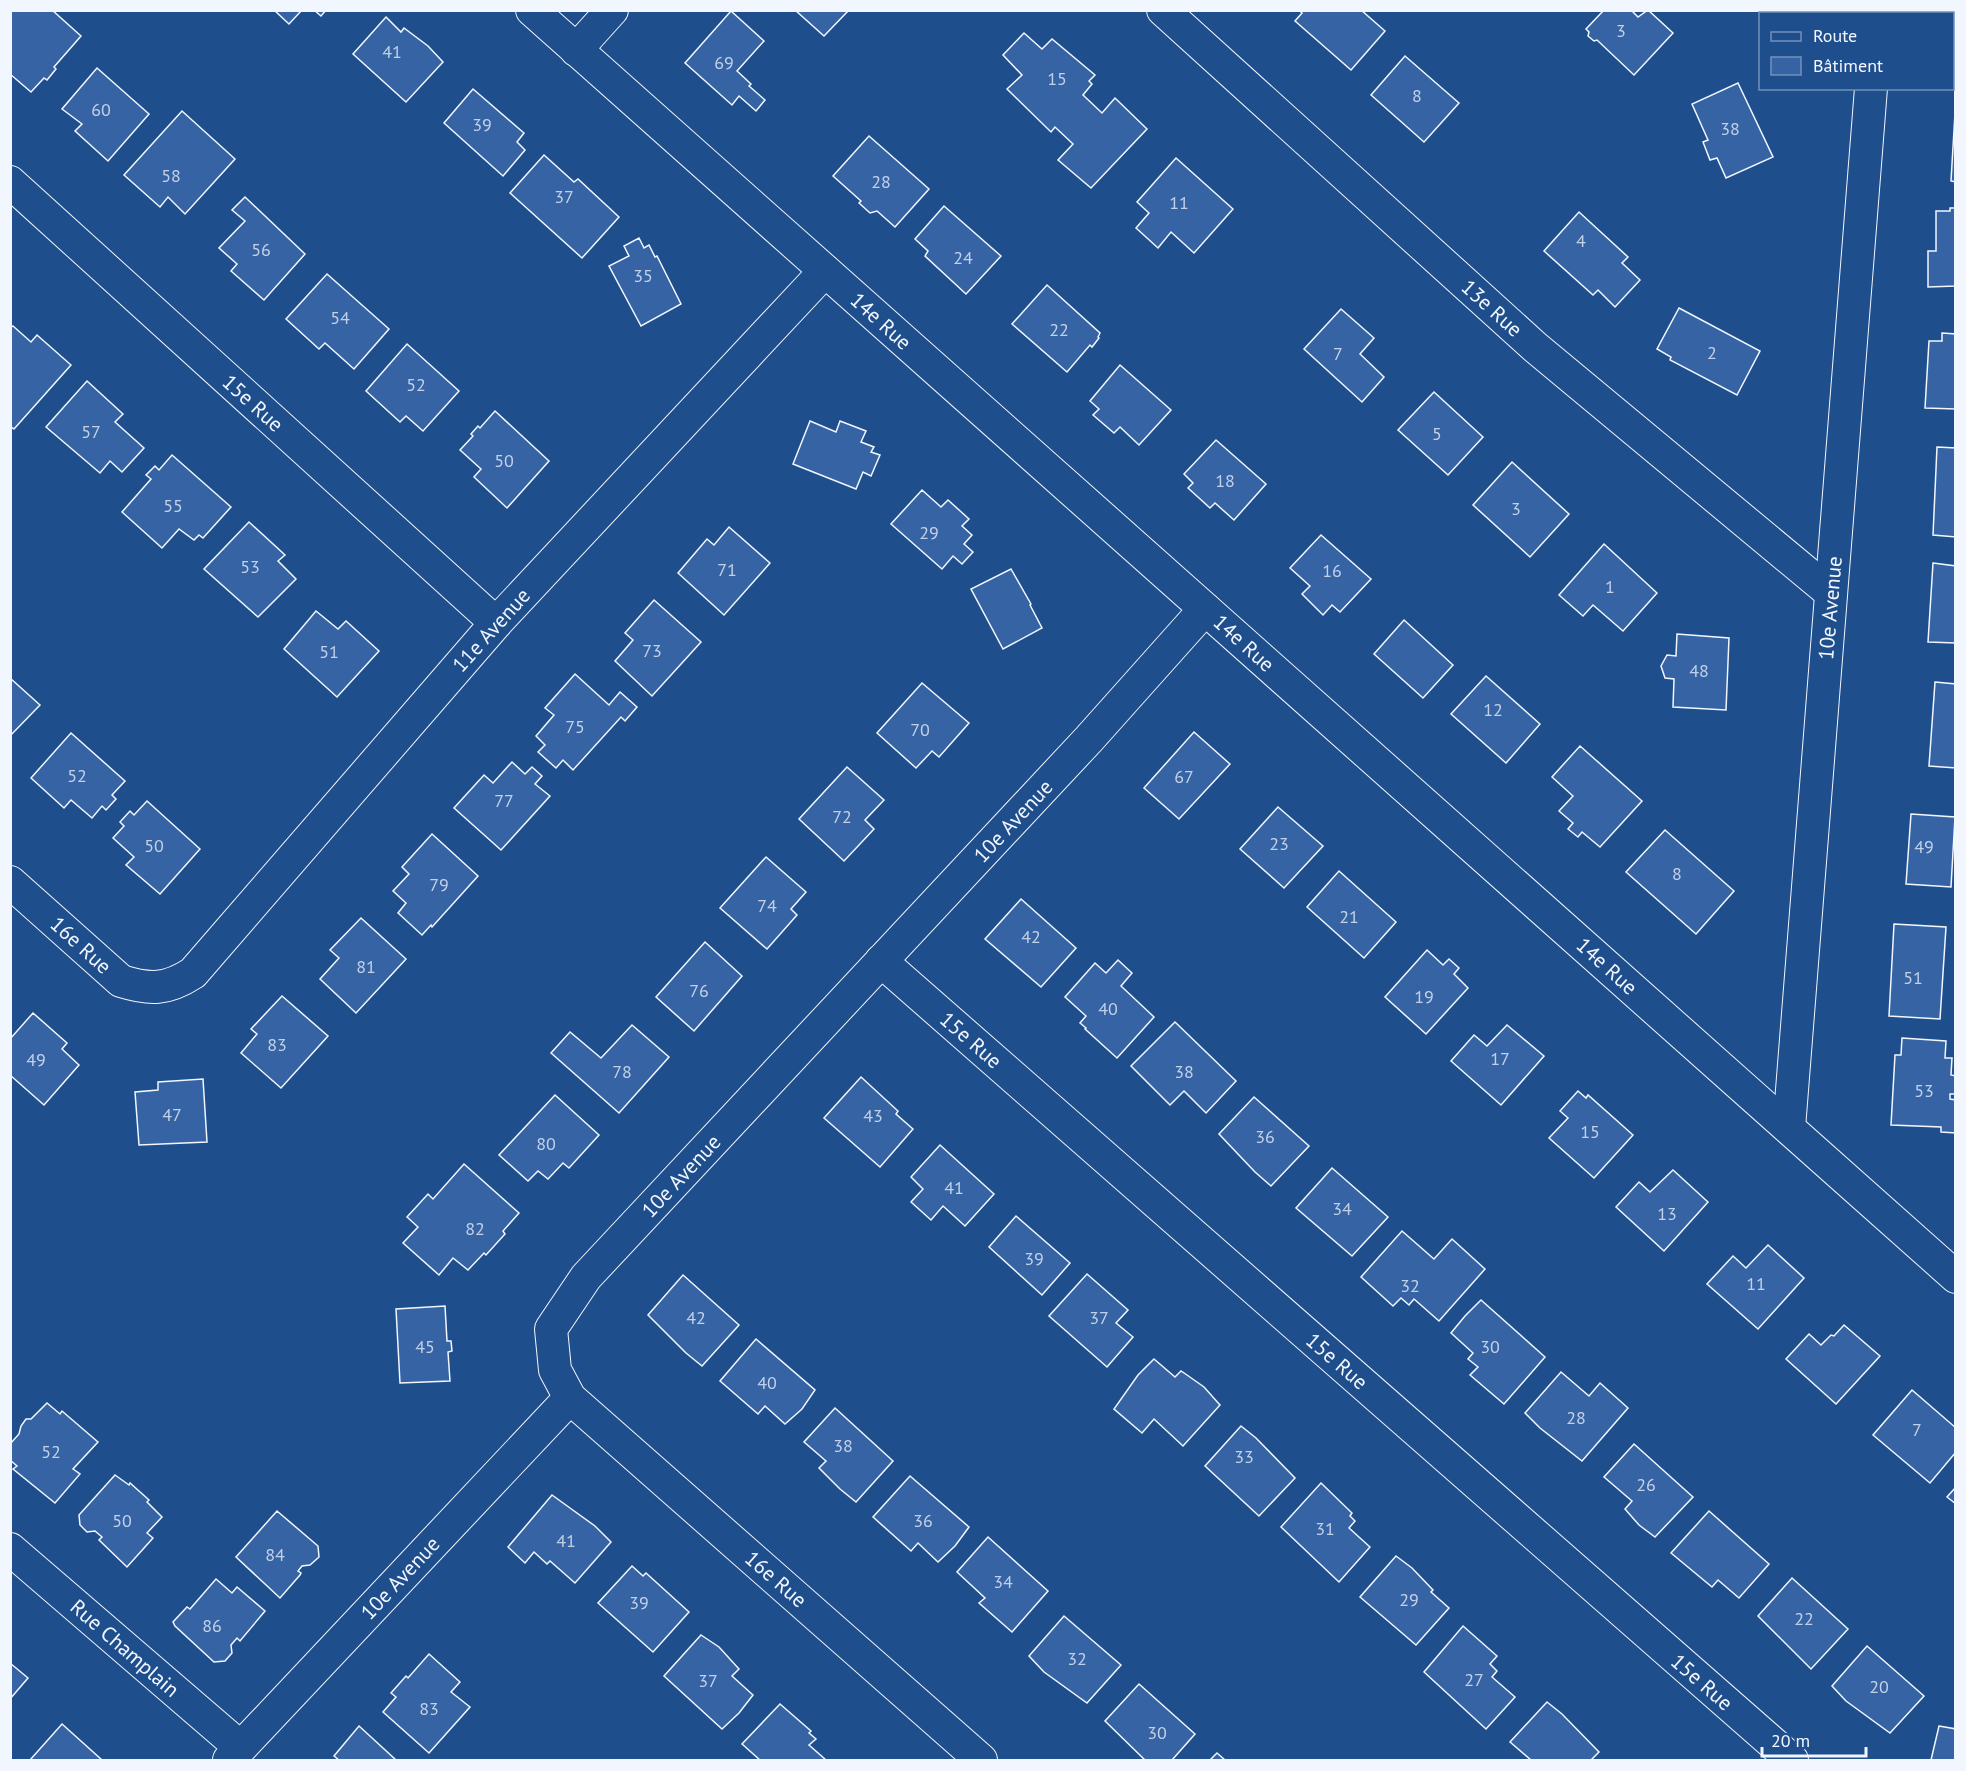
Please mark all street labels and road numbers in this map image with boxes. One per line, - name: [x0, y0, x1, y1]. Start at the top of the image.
- street label: 13e Rue: [1456, 273, 1528, 343]
- street label: 14e Rue: [845, 286, 917, 356]
- street label: 15e Rue: [217, 368, 289, 438]
- street label: 10e Avenue: [1812, 555, 1848, 661]
- street label: 11e Avenue: [446, 582, 536, 678]
- street label: 14e Rue: [1208, 608, 1280, 678]
- street label: 10e Avenue: [968, 774, 1058, 868]
- street label: 16e Rue: [45, 910, 117, 980]
- street label: 14e Rue: [1571, 931, 1643, 1001]
- street label: 15e Rue: [934, 1006, 1008, 1074]
- street label: 10e Avenue: [636, 1129, 726, 1223]
- street label: 15e Rue: [1300, 1327, 1374, 1395]
- street label: 10e Avenue: [355, 1531, 445, 1625]
- street label: 16e Rue: [739, 1545, 813, 1613]
- street label: Rue Champlain: [65, 1593, 185, 1703]
- street label: 15e Rue: [1665, 1648, 1739, 1716]

